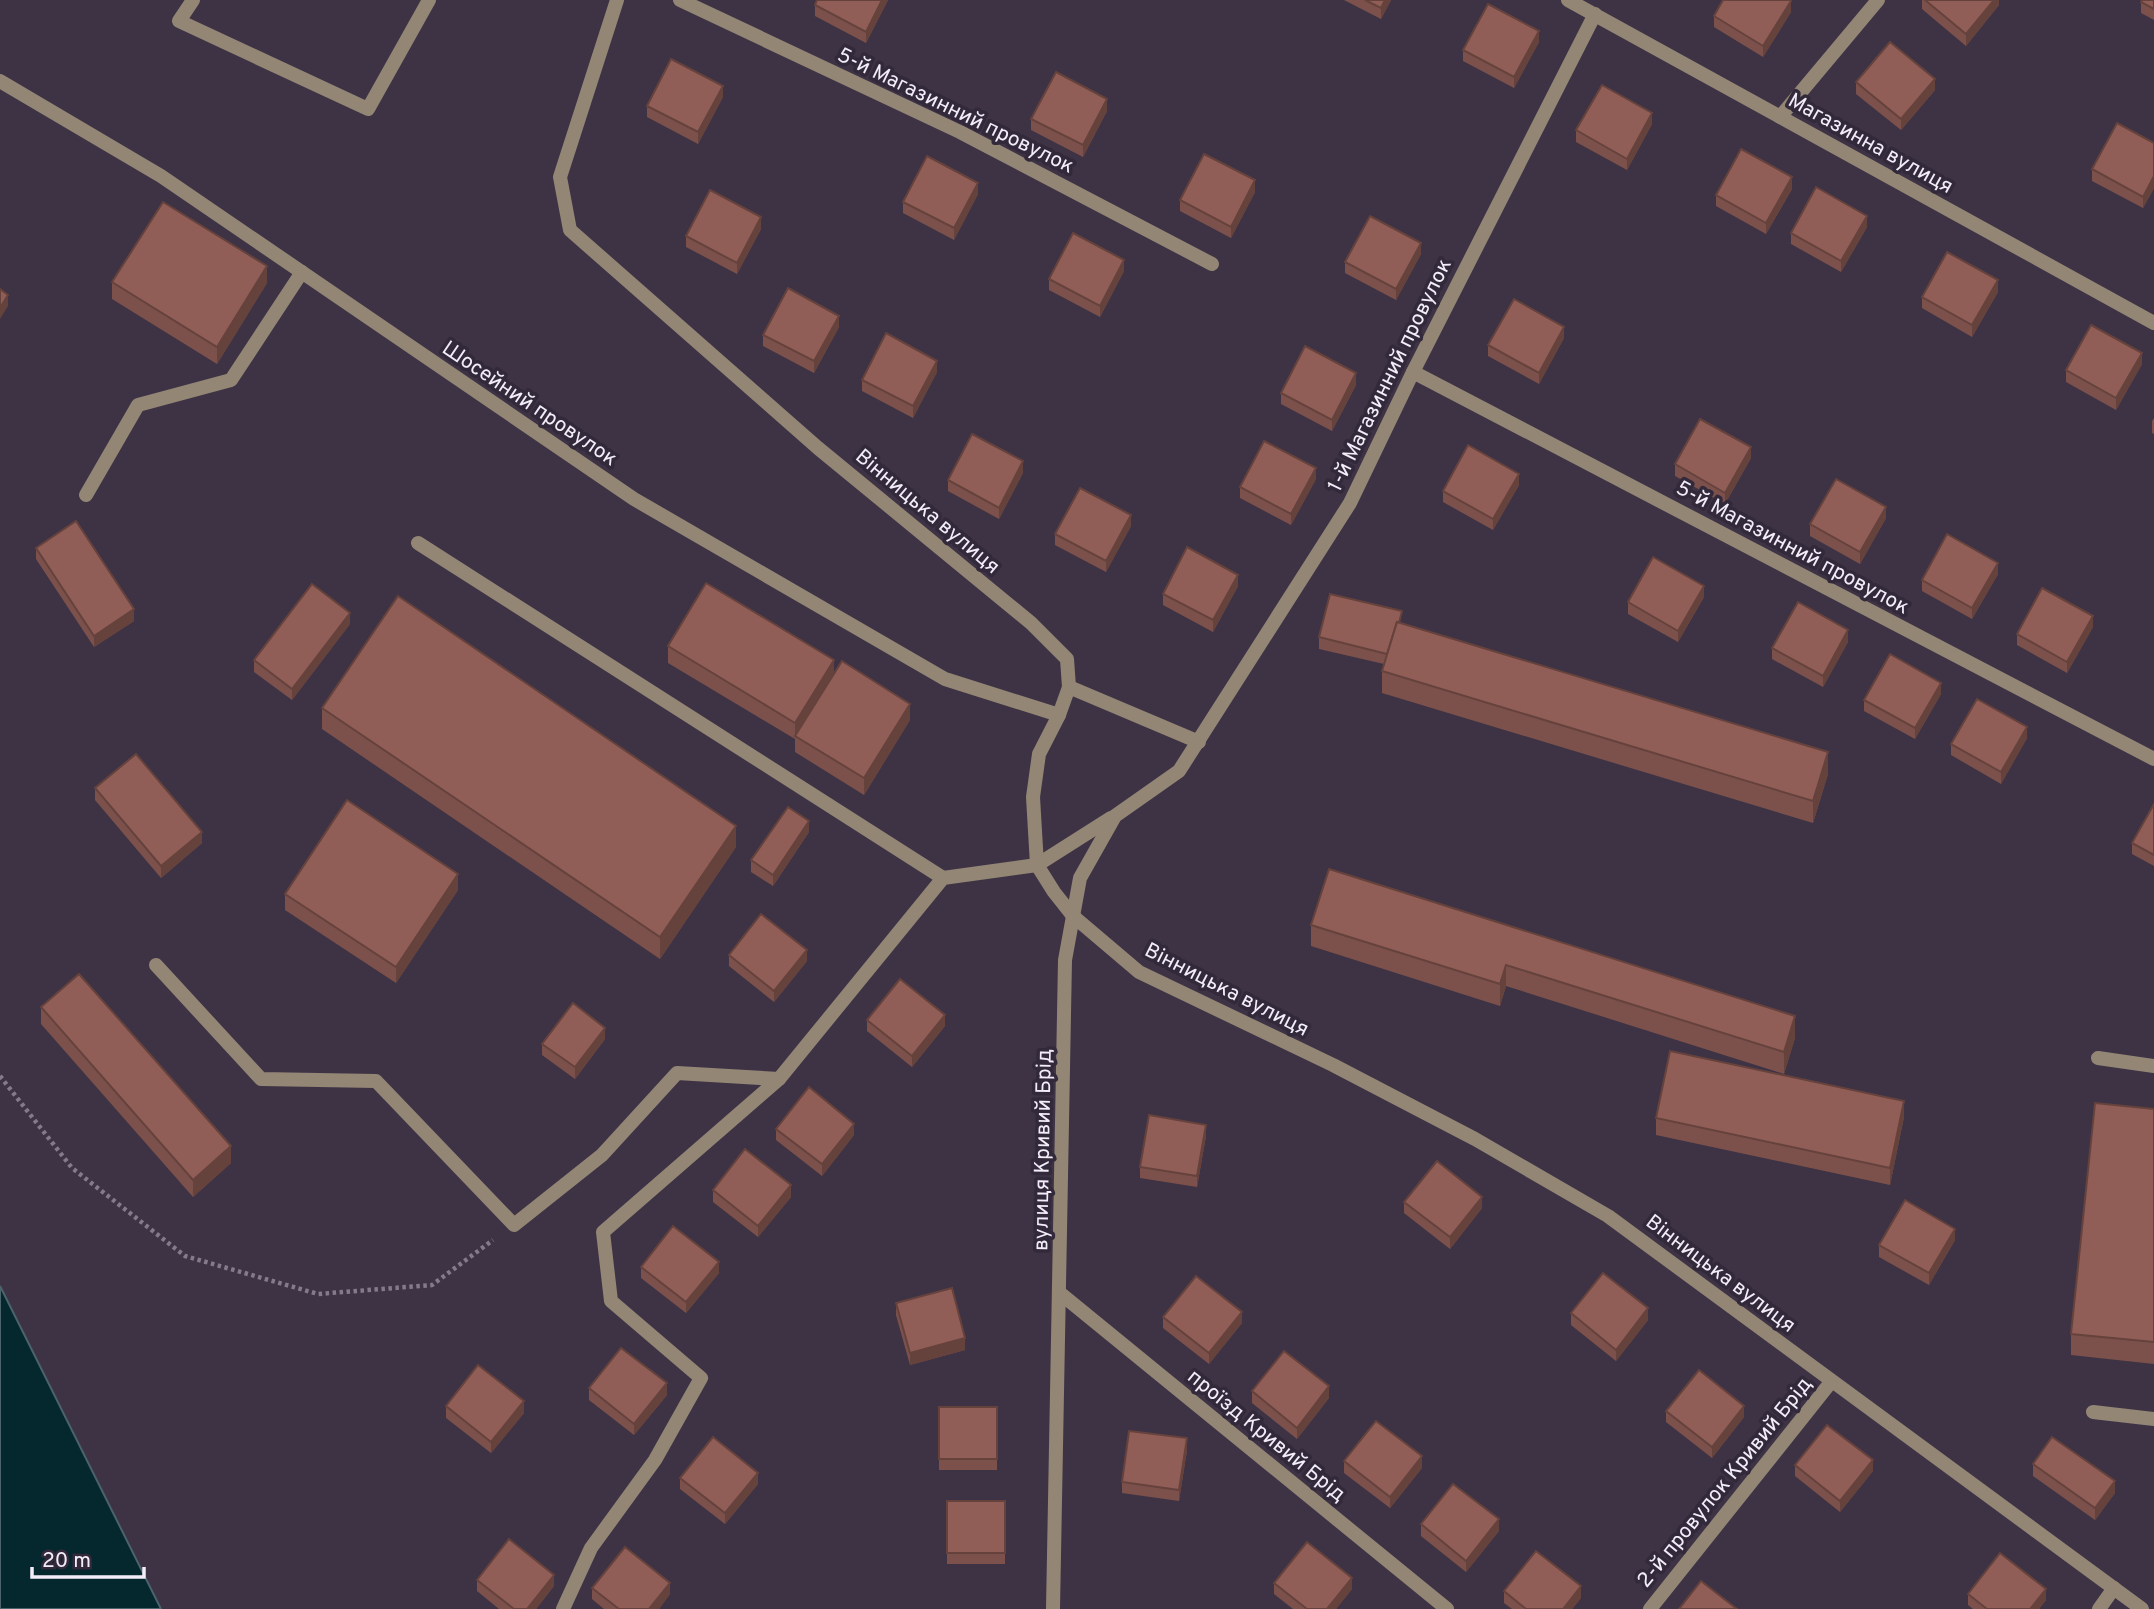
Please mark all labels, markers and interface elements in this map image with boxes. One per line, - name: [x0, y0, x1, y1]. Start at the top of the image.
- street label: 5-й Магазинний провулок: [832, 42, 1078, 181]
- street label: Магазинна вулиця: [1783, 88, 1958, 201]
- street label: 1-й Магазинний провулок: [1322, 255, 1459, 497]
- street label: Шосейний провулок: [436, 335, 622, 473]
- street label: Вінницька вулиця: [849, 444, 1005, 581]
- street label: 5-й Магазинний провулок: [1671, 475, 1914, 621]
- street label: Вінницька вулиця: [1140, 937, 1313, 1043]
- street label: вулиця Кривий Брід: [1028, 1049, 1059, 1251]
- street label: Вінницька вулиця: [1640, 1209, 1800, 1339]
- street label: проїзд Кривий Брід: [1181, 1364, 1351, 1508]
- street label: 2-й провулок Кривий Брід: [1632, 1372, 1819, 1594]
- scale bar: [32, 1536, 144, 1580]
- text: 20 m: [42, 1548, 91, 1575]

